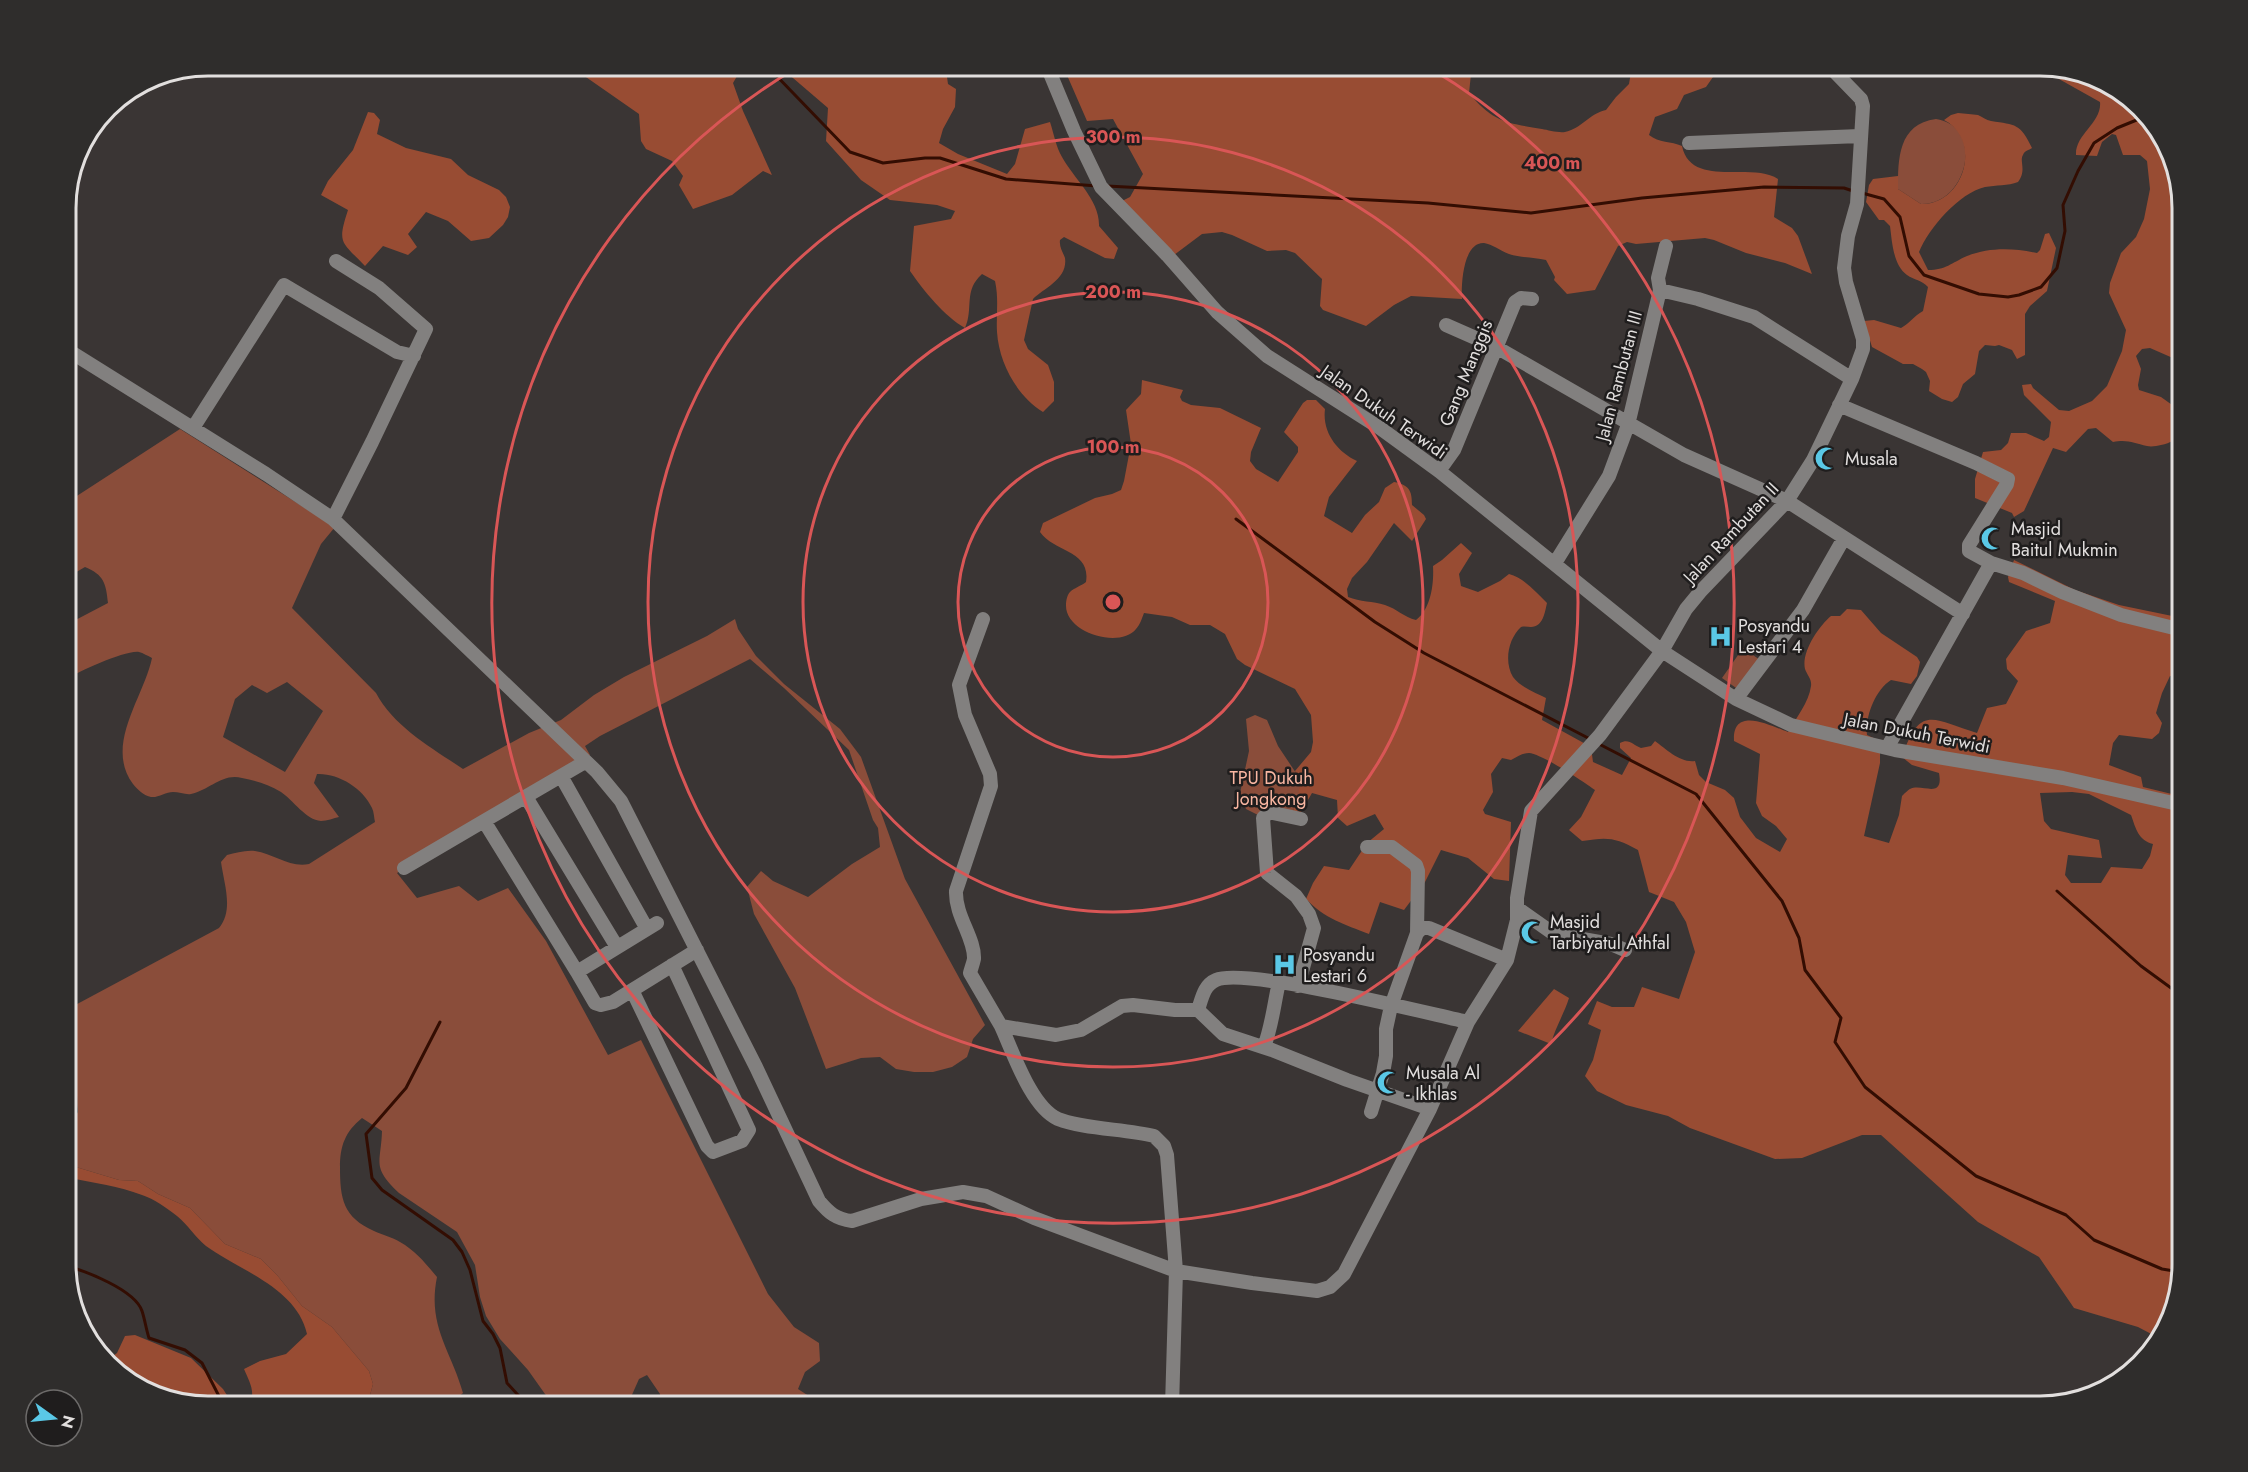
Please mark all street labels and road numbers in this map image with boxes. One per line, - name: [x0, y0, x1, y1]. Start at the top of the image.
- street label: Jalan Rambutan III: [1589, 308, 1649, 446]
- street label: Gang Manggis: [1433, 316, 1499, 430]
- street label: Jalan Dukuh Terwidi: [1314, 358, 1452, 465]
- street label: Jalan Rambutan II: [1676, 477, 1785, 591]
- street label: Jalan Dukuh Terwidi: [1840, 706, 1993, 760]

